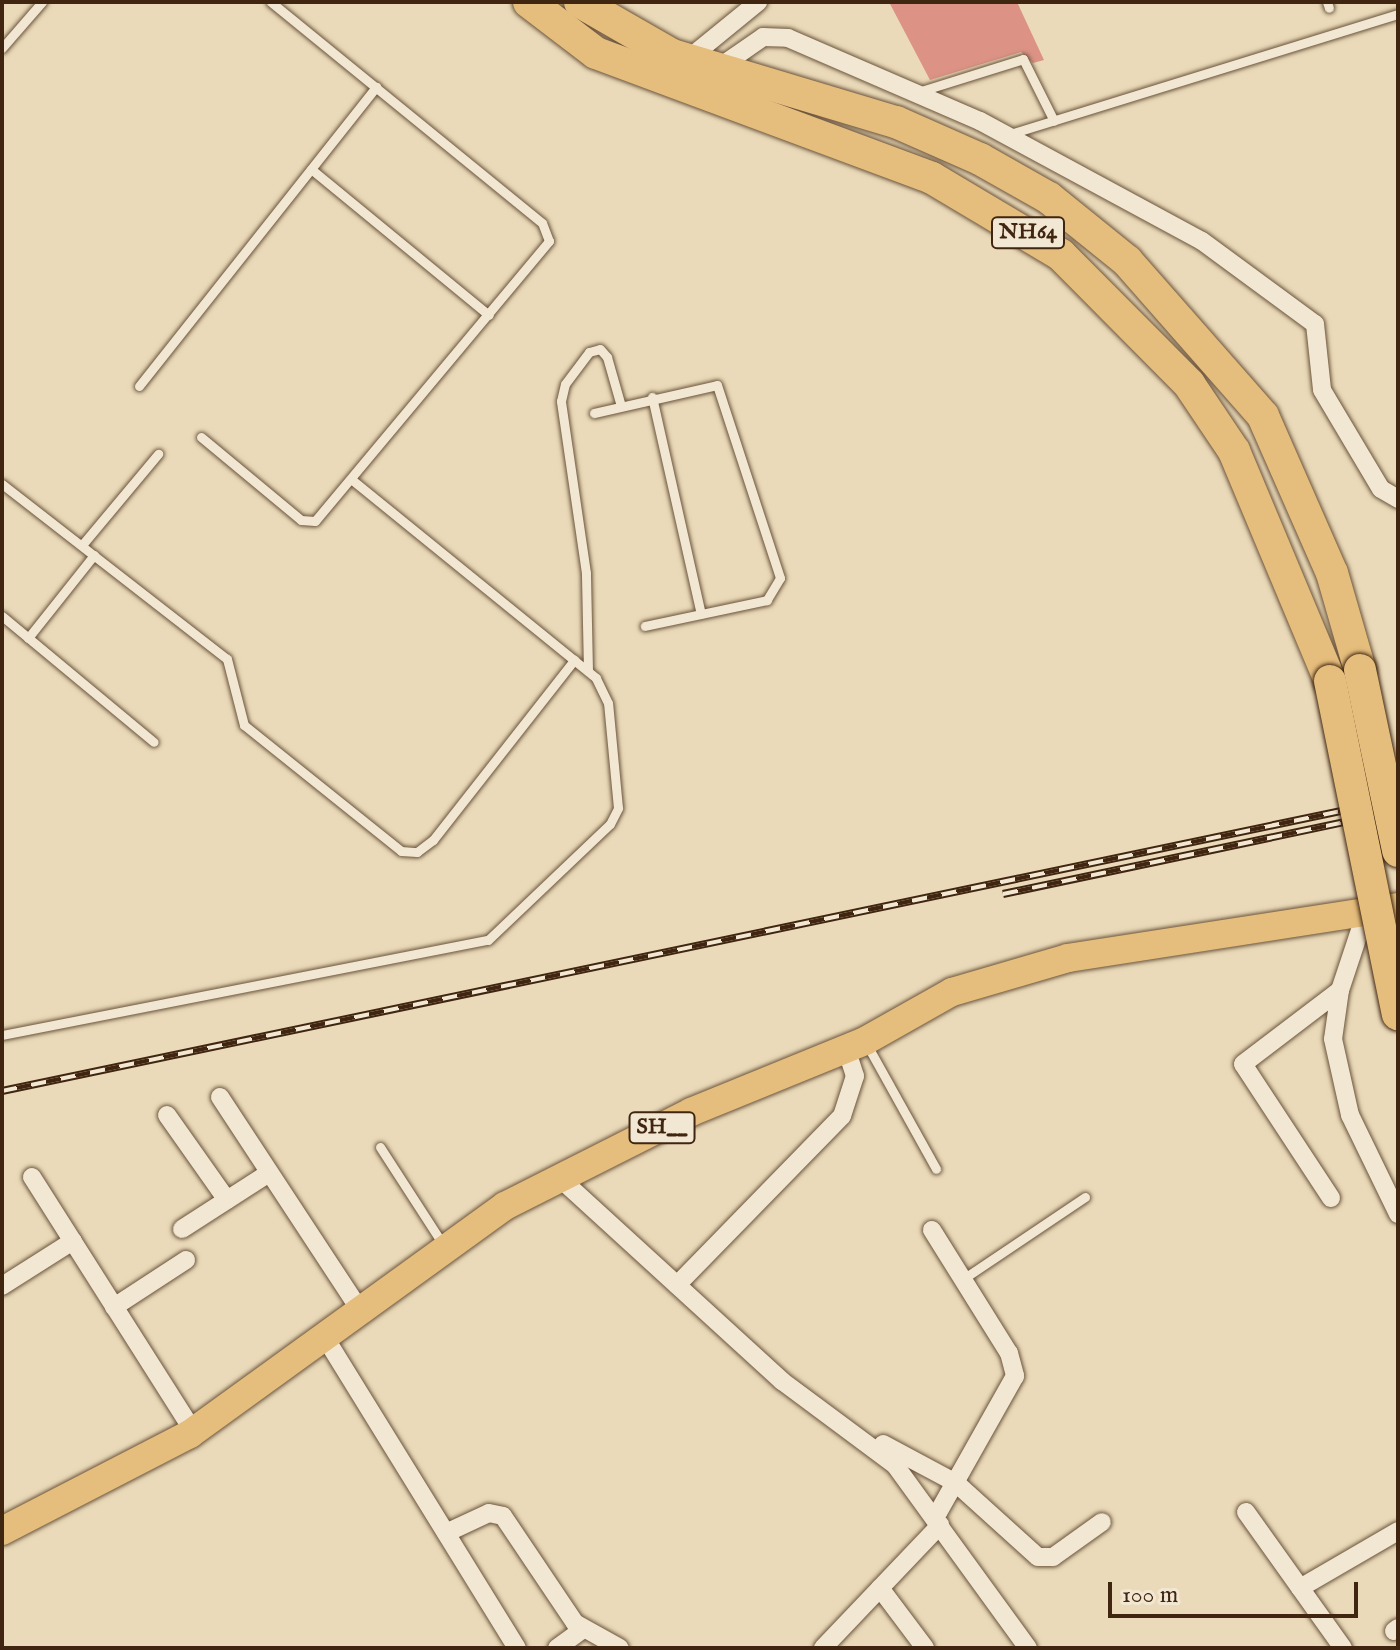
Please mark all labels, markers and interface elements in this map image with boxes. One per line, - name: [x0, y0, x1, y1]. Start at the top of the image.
- road number: NH64: [990, 215, 1066, 251]
- road number: SH__: [628, 1110, 696, 1146]
- scale bar: [1112, 1566, 1362, 1616]
- text: 100 m: [1122, 1580, 1178, 1611]

